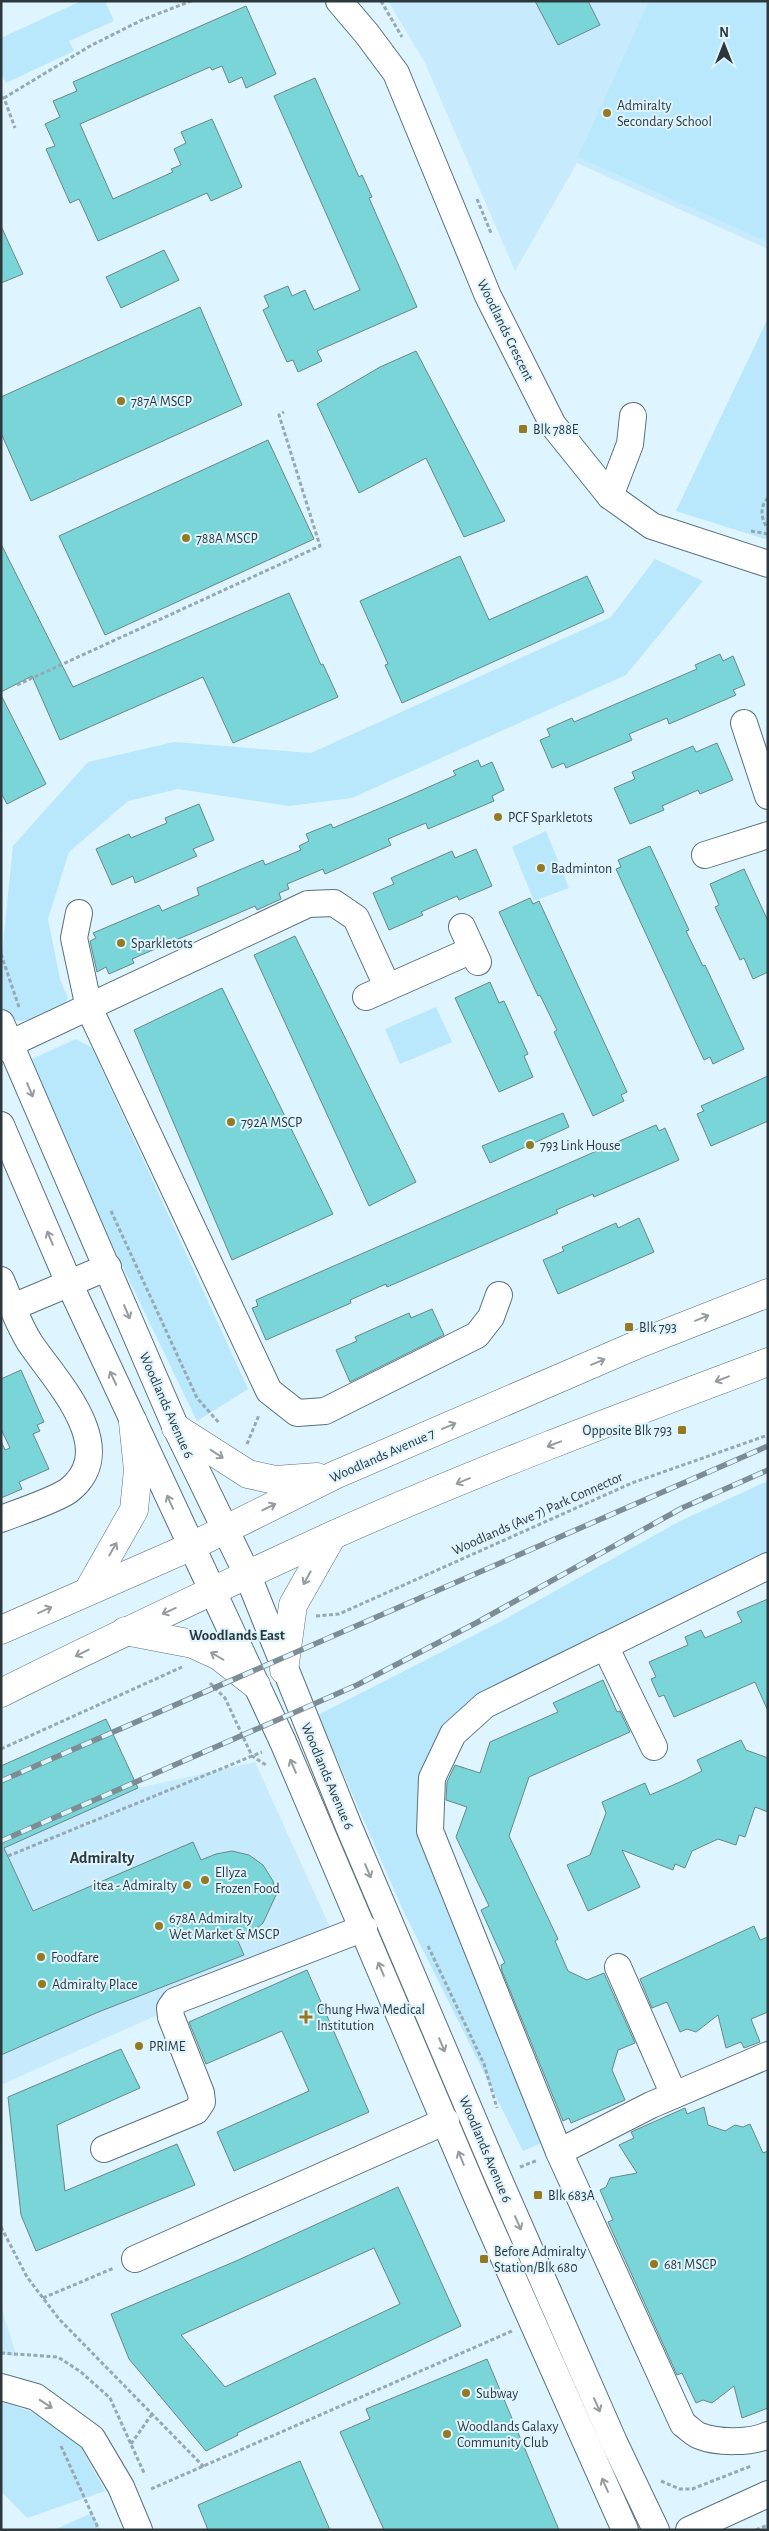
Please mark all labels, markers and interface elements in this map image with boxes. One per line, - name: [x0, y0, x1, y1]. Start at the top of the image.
- north arrow: [699, 20, 749, 70]
- text: N: [719, 26, 729, 40]
- place label: Admiralty Secondary School: [617, 99, 712, 129]
- marker: Admiralty Secondary School: [601, 107, 613, 119]
- street label: Woodlands Crescent: [474, 277, 536, 384]
- marker: 787A MSCP: [115, 395, 127, 407]
- place label: 787A MSCP: [131, 395, 192, 409]
- marker: Blk 788E: [517, 423, 529, 435]
- place label: Blk 788E: [533, 423, 579, 437]
- marker: 788A MSCP: [180, 532, 192, 544]
- place label: 788A MSCP: [196, 532, 258, 546]
- marker: PCF Sparkletots: [492, 811, 504, 823]
- place label: PCF Sparkletots: [508, 811, 593, 825]
- marker: Badminton: [535, 862, 547, 874]
- place label: Badminton: [551, 862, 612, 876]
- marker: Sparkletots: [115, 937, 127, 949]
- place label: Sparkletots: [131, 937, 193, 951]
- one-way arrow: [26, 1082, 36, 1097]
- marker: 792A MSCP: [225, 1116, 237, 1128]
- place label: 792A MSCP: [241, 1116, 302, 1130]
- marker: 793 Link House: [524, 1139, 536, 1151]
- place label: 793 Link House: [540, 1139, 621, 1153]
- one-way arrow: [44, 1231, 54, 1246]
- one-way arrow: [122, 1304, 132, 1319]
- one-way arrow: [695, 1313, 710, 1322]
- marker: Blk 793: [623, 1321, 635, 1333]
- place label: Blk 793: [639, 1321, 677, 1335]
- street label: Woodlands Avenue 6: [136, 1350, 196, 1460]
- one-way arrow: [590, 1356, 605, 1366]
- one-way arrow: [107, 1371, 117, 1386]
- one-way arrow: [715, 1375, 730, 1384]
- one-way arrow: [441, 1420, 456, 1430]
- place label: Opposite Blk 793: [583, 1424, 672, 1438]
- marker: Opposite Blk 793: [676, 1424, 688, 1436]
- street label: Woodlands Avenue 7: [328, 1426, 437, 1485]
- one-way arrow: [547, 1440, 562, 1449]
- one-way arrow: [209, 1449, 223, 1459]
- street label: Woodlands (Ave 7) Park Connector: [450, 1470, 625, 1558]
- one-way arrow: [456, 1477, 471, 1486]
- one-way arrow: [165, 1495, 174, 1510]
- one-way arrow: [261, 1502, 276, 1511]
- one-way arrow: [108, 1542, 118, 1556]
- one-way arrow: [302, 1571, 312, 1586]
- one-way arrow: [37, 1605, 52, 1615]
- one-way arrow: [162, 1607, 177, 1616]
- district label: Woodlands East: [189, 1628, 285, 1643]
- one-way arrow: [75, 1649, 90, 1658]
- one-way arrow: [211, 1650, 225, 1660]
- street label: Woodlands Avenue 6: [298, 1721, 356, 1832]
- one-way arrow: [287, 1759, 297, 1774]
- district label: Admiralty: [70, 1850, 135, 1867]
- one-way arrow: [365, 1864, 374, 1879]
- place label: Ellyza Frozen Food: [215, 1866, 280, 1896]
- marker: Ellyza Frozen Food: [199, 1874, 211, 1886]
- place label: itea - Admiralty: [93, 1879, 177, 1893]
- marker: itea - Admiralty: [181, 1879, 193, 1891]
- place label: 678A Admiralty Wet Market & MSCP: [169, 1912, 280, 1942]
- marker: 678A Admiralty Wet Market & MSCP: [153, 1920, 165, 1932]
- marker: Foodfare: [35, 1951, 47, 1963]
- place label: Foodfare: [51, 1951, 99, 1965]
- one-way arrow: [376, 1962, 386, 1977]
- marker: Admiralty Place: [36, 1978, 48, 1990]
- place label: Admiralty Place: [52, 1978, 138, 1992]
- place label: Chung Hwa Medical Institution: [317, 2003, 425, 2033]
- marker: Chung Hwa Medical Institution: [299, 2010, 313, 2024]
- one-way arrow: [438, 2037, 448, 2052]
- marker: PRIME: [133, 2040, 145, 2052]
- place label: PRIME: [149, 2040, 186, 2054]
- street label: Woodlands Avenue 6: [456, 2094, 514, 2205]
- one-way arrow: [455, 2151, 465, 2166]
- marker: Blk 683A: [532, 2189, 544, 2201]
- place label: Blk 683A: [548, 2189, 595, 2203]
- one-way arrow: [513, 2215, 523, 2230]
- place label: Before Admiralty Station/Blk 680: [494, 2245, 586, 2275]
- marker: Before Admiralty Station/Blk 680: [478, 2253, 490, 2265]
- marker: 681 MSCP: [648, 2258, 660, 2270]
- place label: 681 MSCP: [664, 2258, 717, 2272]
- marker: Subway: [460, 2387, 472, 2399]
- place label: Subway: [476, 2387, 518, 2401]
- one-way arrow: [593, 2397, 603, 2412]
- one-way arrow: [39, 2399, 53, 2409]
- place label: Woodlands Galaxy Community Club: [457, 2420, 558, 2450]
- marker: Woodlands Galaxy Community Club: [441, 2428, 453, 2440]
- one-way arrow: [600, 2478, 610, 2493]

